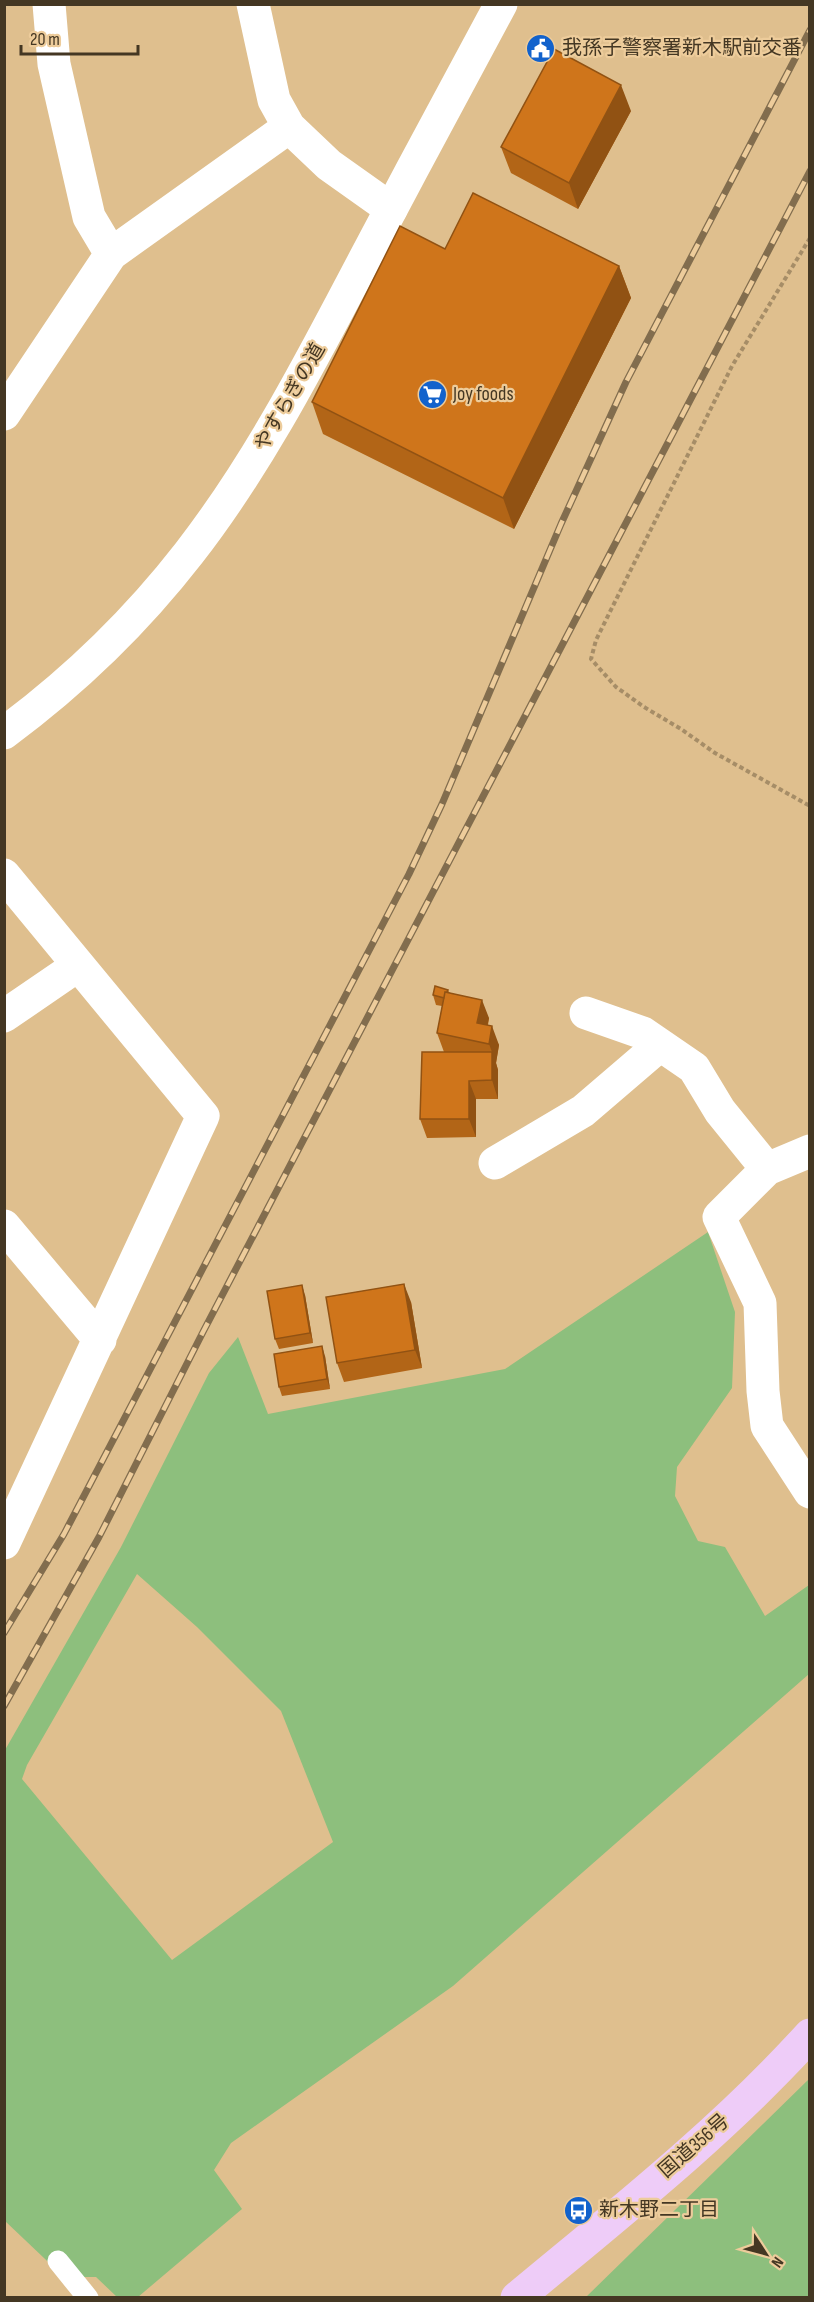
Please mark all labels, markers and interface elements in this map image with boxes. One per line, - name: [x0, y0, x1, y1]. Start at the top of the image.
- scale bar: [21, 18, 138, 56]
- text: 20 m: [30, 29, 60, 50]
- public building icon: 我孫子警察署新木駅前交番: [525, 32, 557, 64]
- place label: 我孫子警察署新木駅前交番: [562, 36, 802, 60]
- street label: やすらぎの道: [250, 339, 330, 455]
- supermarket icon: Joy foods: [416, 378, 448, 410]
- place label: Joy foods: [452, 382, 514, 406]
- street label: 国道356号: [654, 2109, 734, 2183]
- bus stop icon: 新木野二丁目: [562, 2194, 594, 2226]
- place label: 新木野二丁目: [599, 2198, 719, 2222]
- north arrow: [736, 2224, 796, 2284]
- text: N: [767, 2253, 787, 2271]

